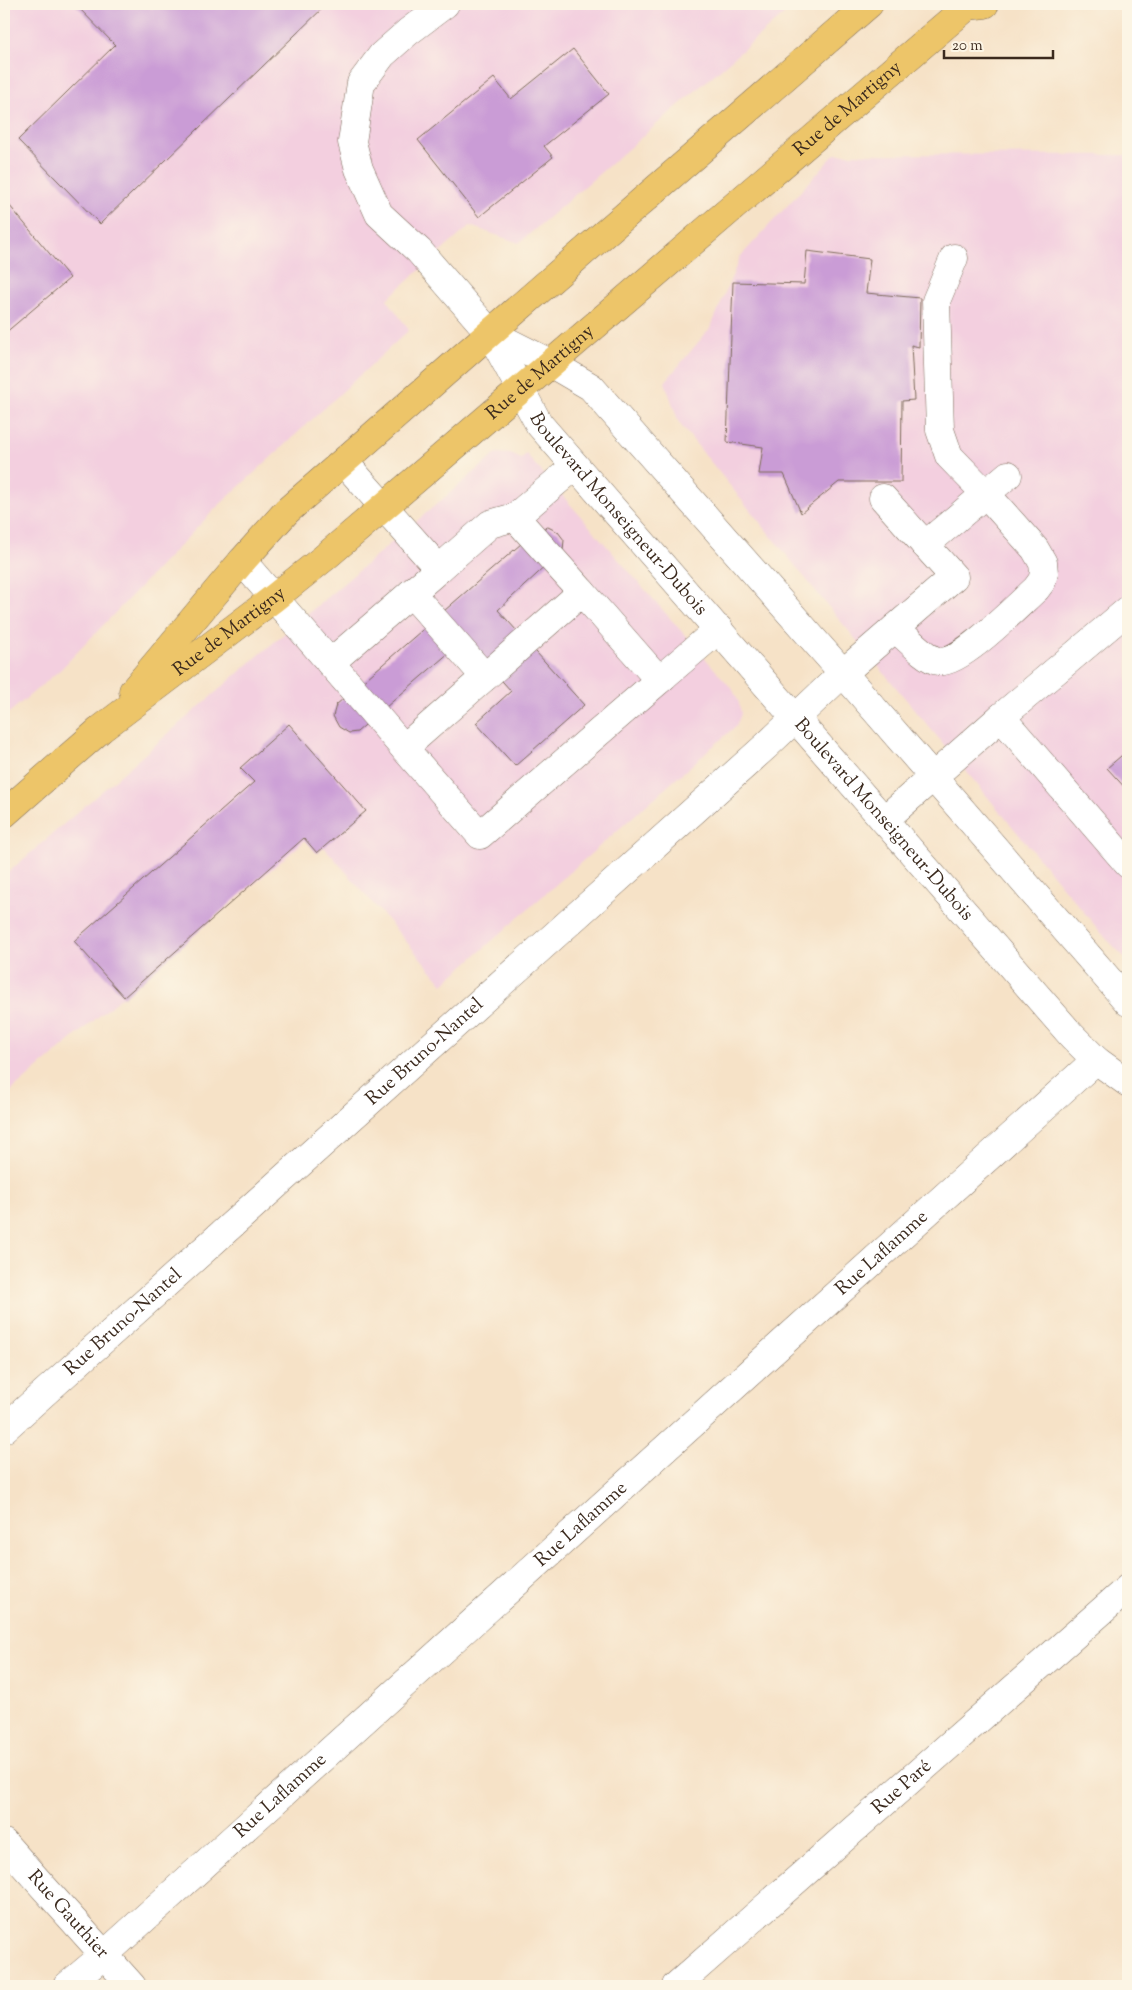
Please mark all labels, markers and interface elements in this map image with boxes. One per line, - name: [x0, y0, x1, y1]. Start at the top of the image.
- scale bar: [944, 28, 1053, 60]
- text: 20 m: [952, 36, 983, 57]
- street label: Rue de Martigny: [788, 54, 908, 163]
- street label: Rue de Martigny: [480, 318, 601, 427]
- street label: Boulevard Monseigneur-Dubois: [522, 408, 714, 622]
- street label: Rue de Martigny: [167, 580, 292, 683]
- street label: Boulevard Monseigneur-Dubois: [788, 712, 980, 927]
- street label: Rue Bruno-Nantel: [360, 992, 490, 1112]
- street label: Rue Laflamme: [830, 1204, 934, 1302]
- street label: Rue Bruno-Nantel: [58, 1262, 188, 1382]
- street label: Rue Laflamme: [529, 1475, 634, 1573]
- street label: Rue Laflamme: [228, 1747, 333, 1845]
- street label: Rue Paré: [866, 1753, 938, 1821]
- street label: Rue Gauthier: [21, 1864, 115, 1965]

